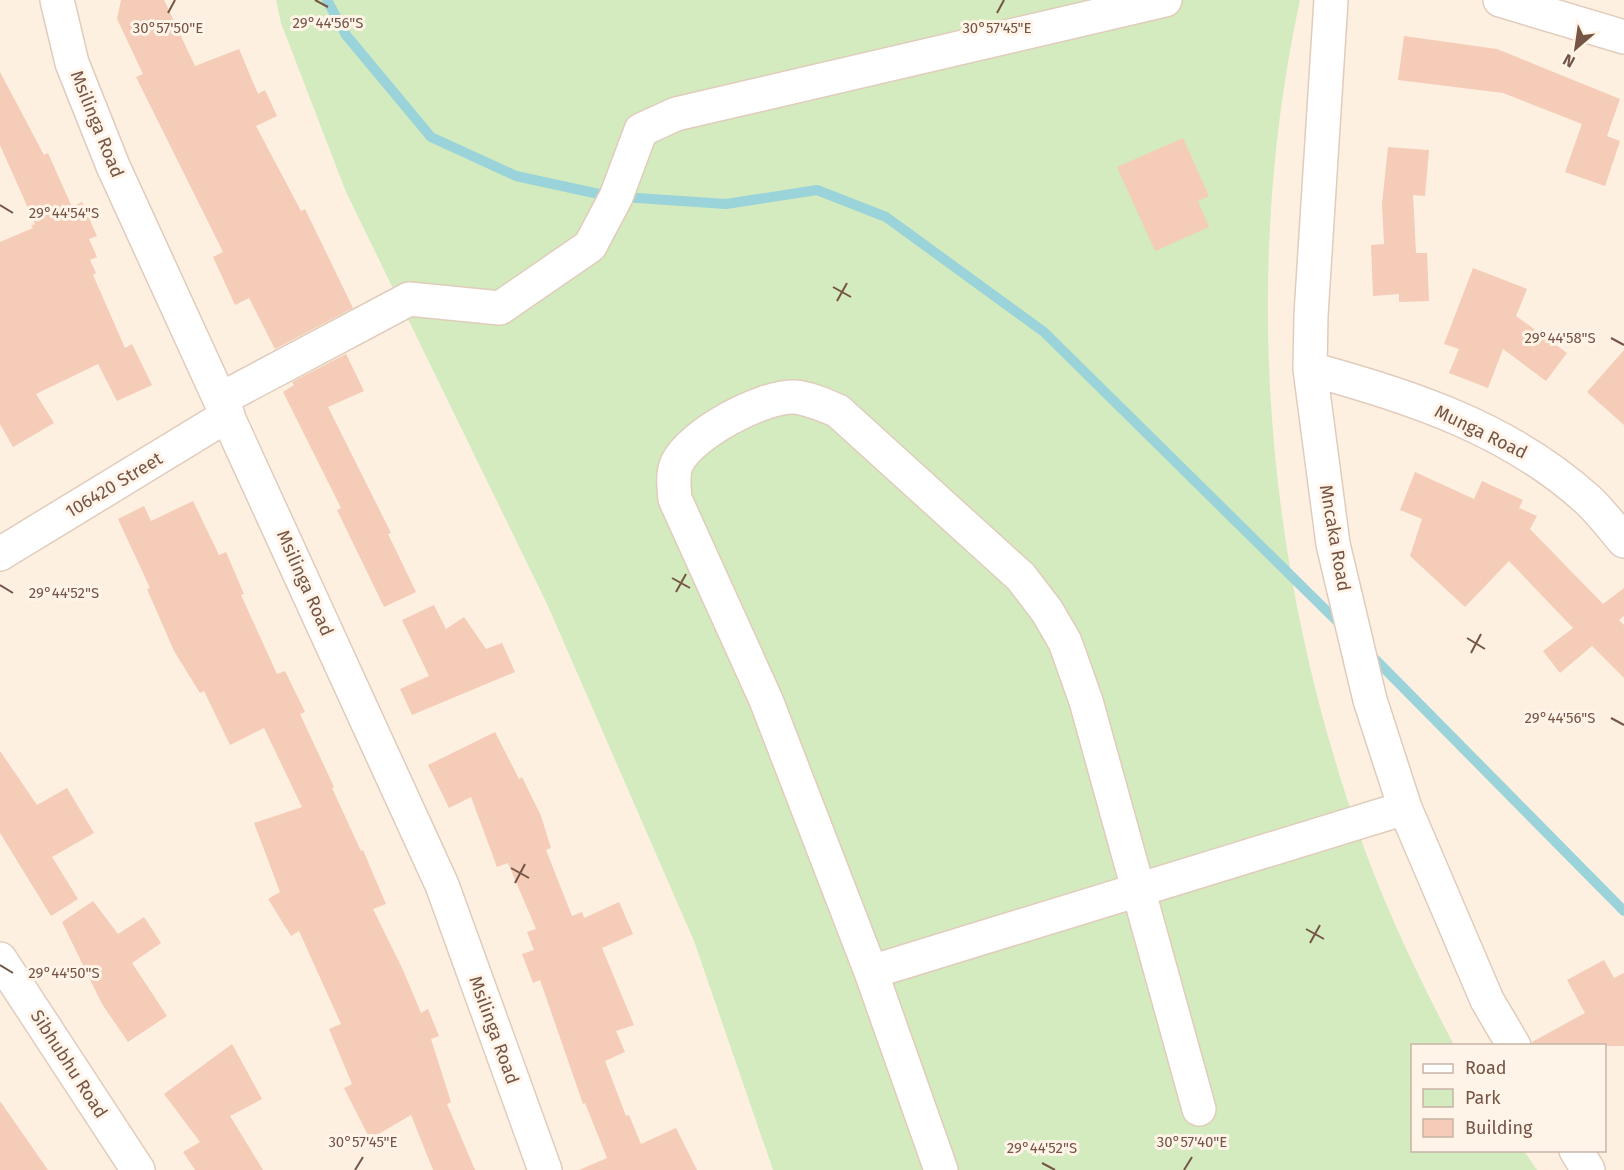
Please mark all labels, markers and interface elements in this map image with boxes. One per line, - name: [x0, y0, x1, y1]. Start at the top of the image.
- text: 29°44'56"S: [293, 14, 363, 32]
- north arrow: [1546, 18, 1606, 78]
- text: 30°57'50"E: [133, 19, 203, 37]
- text: 30°57'45"E: [962, 19, 1032, 37]
- text: N: [1560, 50, 1578, 72]
- street label: Msilinga Road: [66, 67, 128, 181]
- text: 29°44'54"S: [29, 204, 99, 222]
- text: 29°44'58"S: [1524, 329, 1596, 347]
- street label: Munga Road: [1431, 400, 1531, 464]
- street label: 106420 Street: [62, 447, 167, 523]
- street label: Mncaka Road: [1315, 483, 1355, 593]
- street label: Msilinga Road: [272, 527, 338, 639]
- text: 29°44'52"S: [29, 584, 99, 602]
- text: 29°44'56"S: [1525, 709, 1595, 727]
- text: 29°44'50"S: [28, 964, 100, 982]
- street label: Msilinga Road: [464, 973, 524, 1087]
- street label: Sibhubhu Road: [26, 1006, 112, 1122]
- legend: [1411, 1044, 1606, 1152]
- text: Road: [1465, 1057, 1507, 1079]
- text: Park: [1465, 1087, 1501, 1109]
- text: Building: [1465, 1117, 1533, 1139]
- text: 30°57'45"E: [328, 1133, 398, 1151]
- text: 30°57'40"E: [1157, 1133, 1227, 1151]
- text: 29°44'52"S: [1007, 1139, 1077, 1157]

